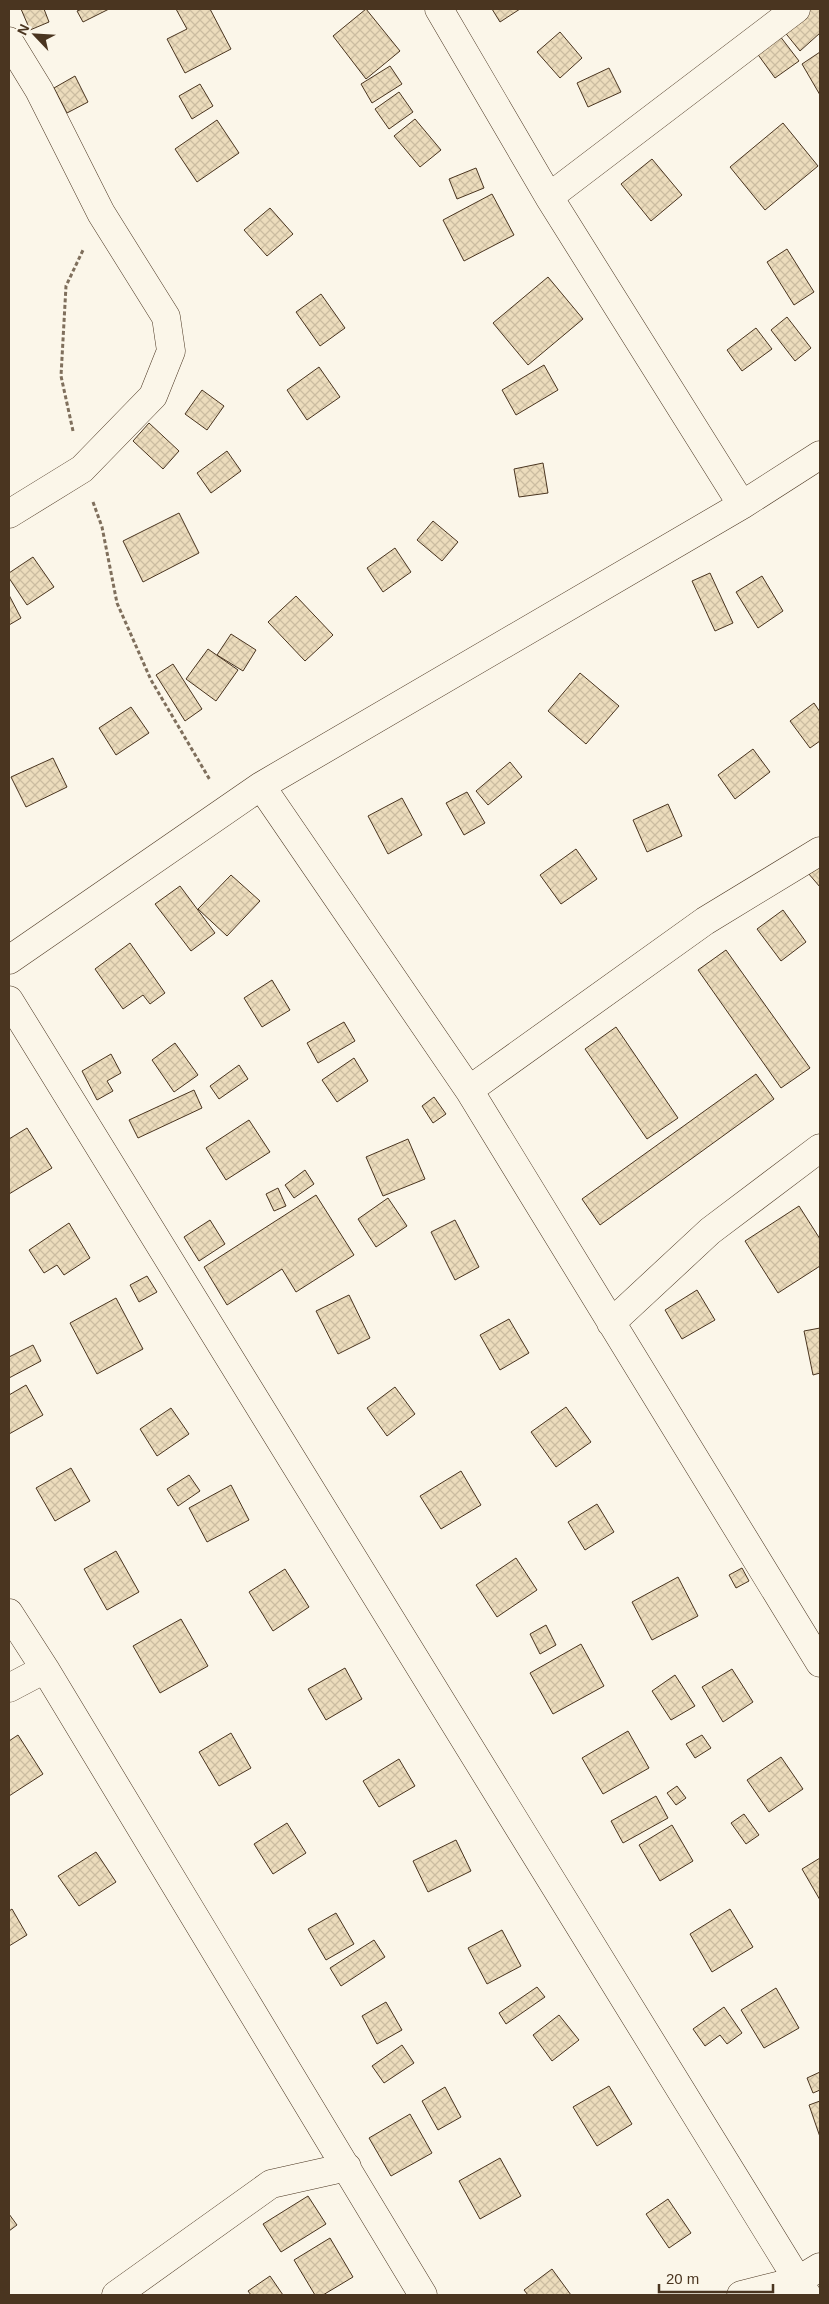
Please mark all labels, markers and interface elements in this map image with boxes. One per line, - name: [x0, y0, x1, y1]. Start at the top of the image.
- north arrow: [10, 10, 60, 60]
- text: N: [14, 22, 33, 37]
- scale bar: [659, 2262, 773, 2294]
- text: 20 m: [666, 2270, 699, 2287]

